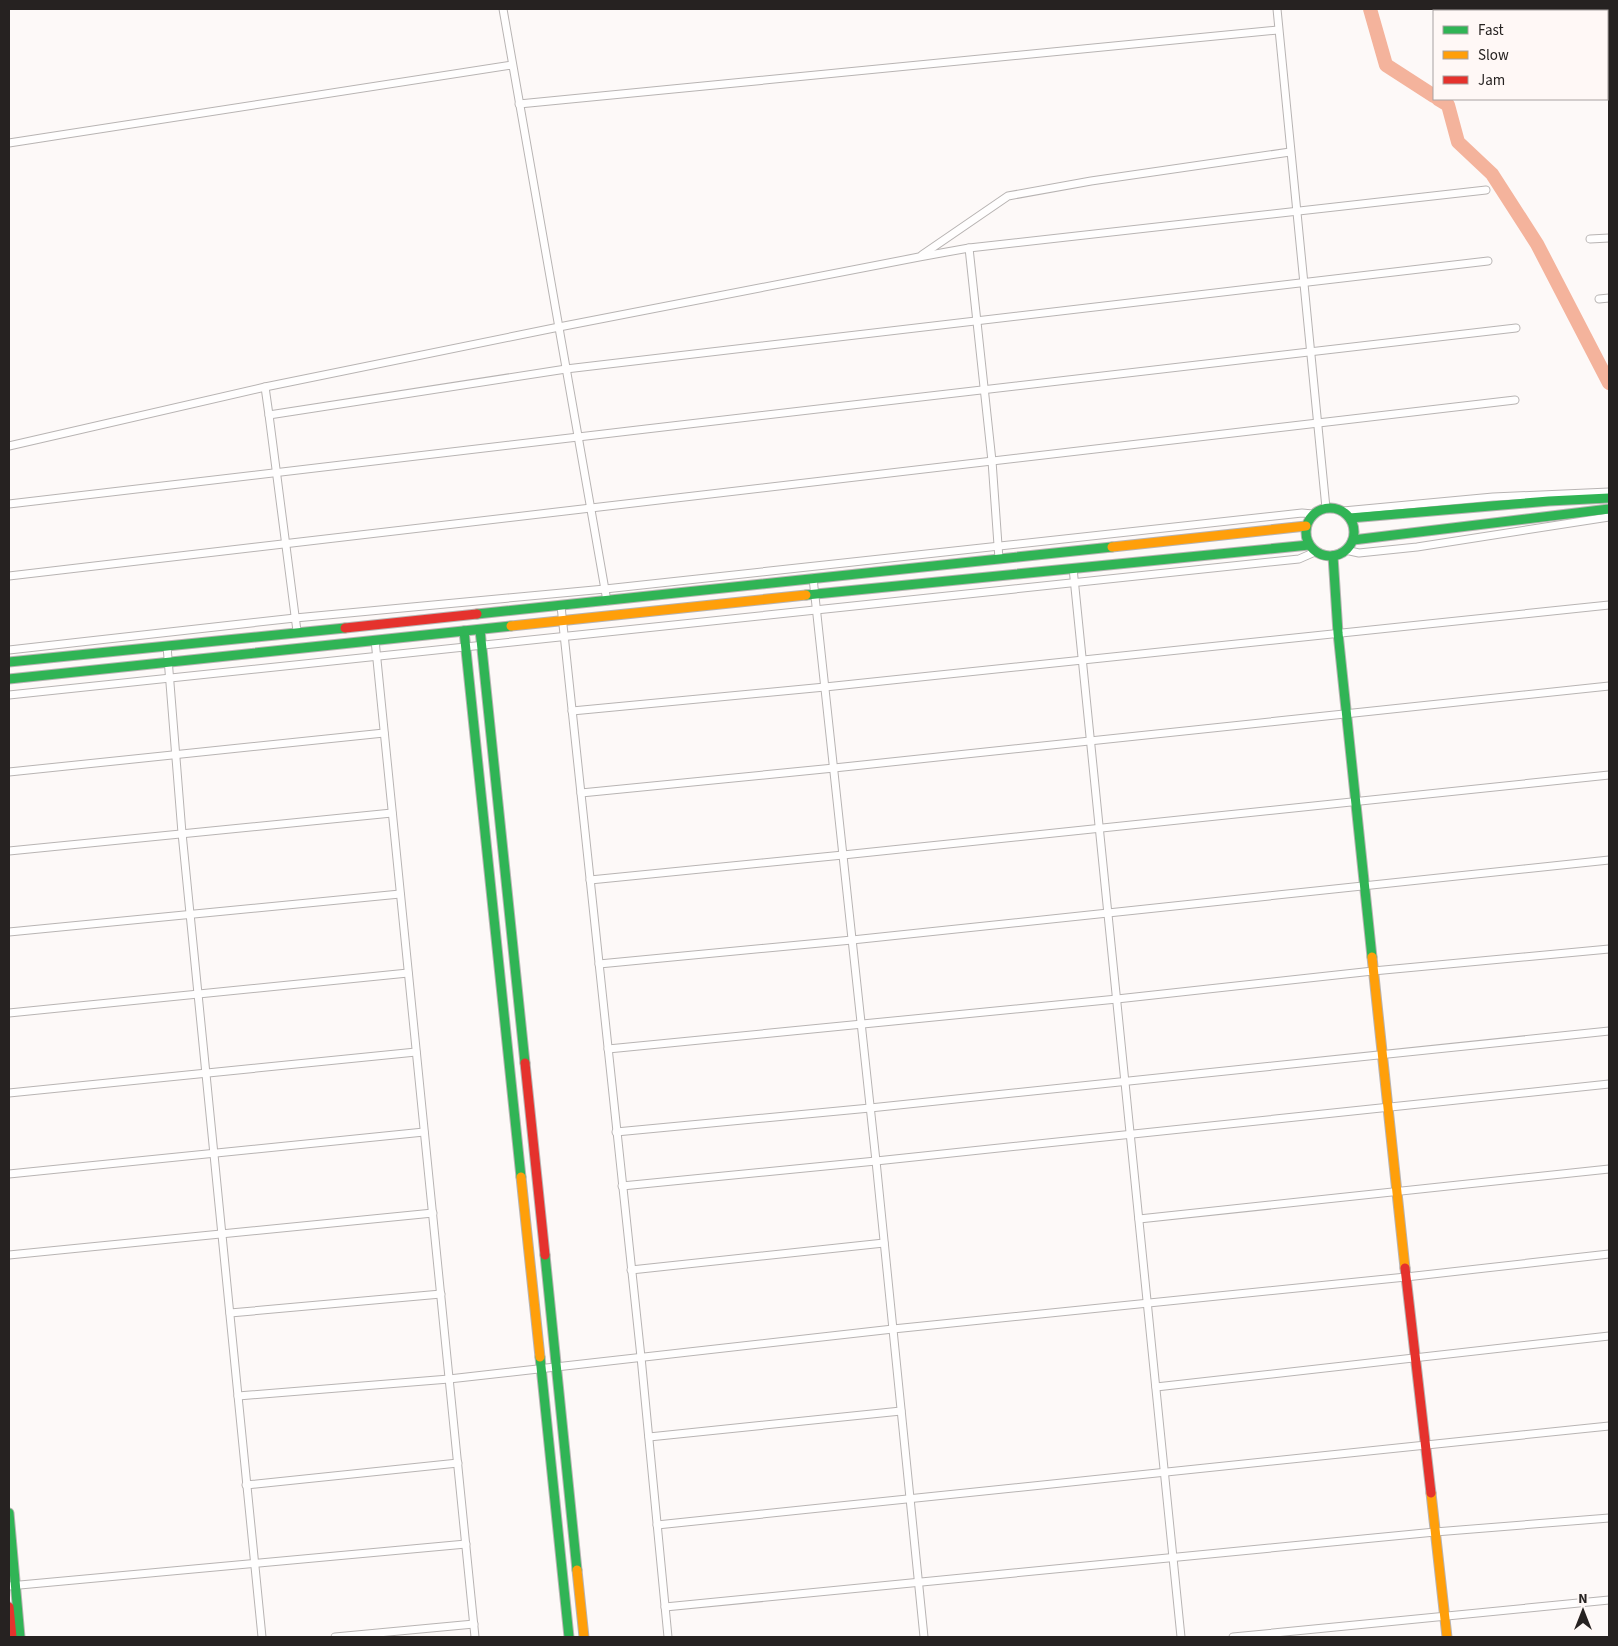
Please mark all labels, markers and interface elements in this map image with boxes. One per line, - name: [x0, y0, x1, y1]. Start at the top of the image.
- legend: [1433, 10, 1608, 100]
- text: Fast: [1478, 20, 1504, 41]
- text: Slow: [1478, 45, 1509, 66]
- text: Jam: [1478, 70, 1505, 91]
- north arrow: [1558, 1586, 1608, 1636]
- text: N: [1578, 1589, 1588, 1609]

